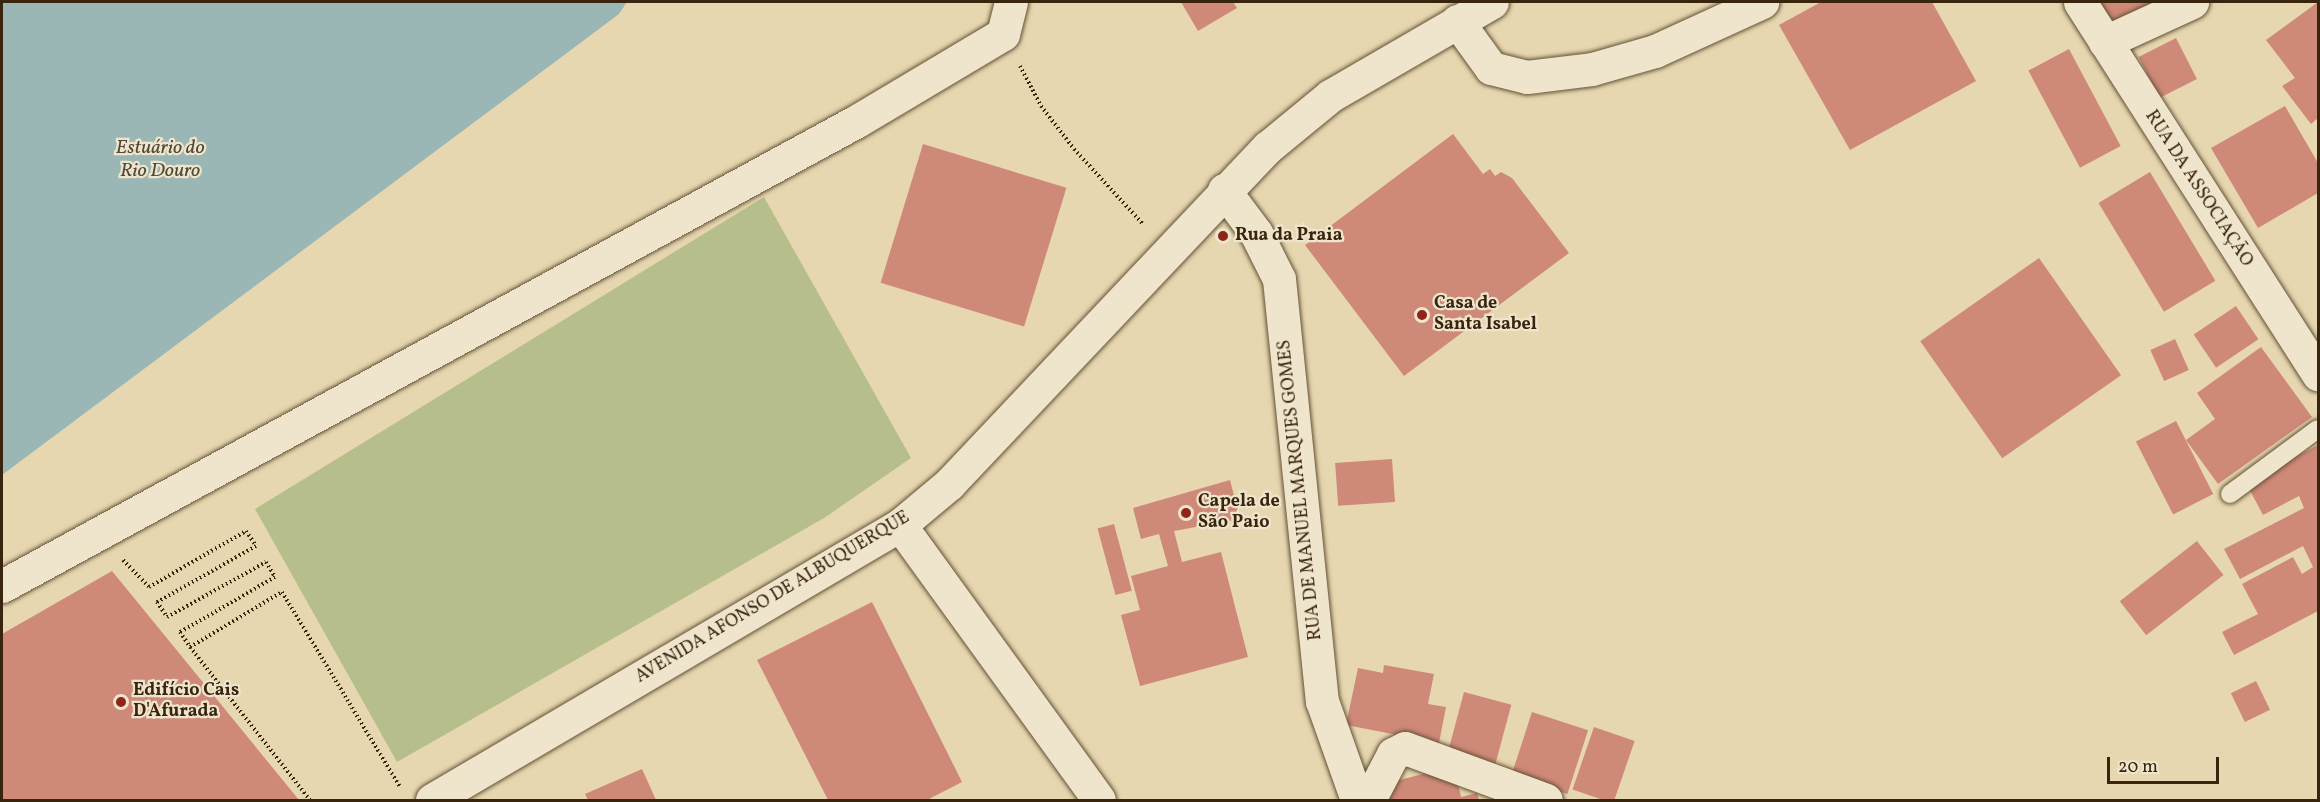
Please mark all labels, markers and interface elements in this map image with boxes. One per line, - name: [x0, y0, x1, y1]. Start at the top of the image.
- street label: RUA DA ASSOCIAÇÃO: [2139, 107, 2257, 271]
- water label: Estuário do Rio Douro: [116, 136, 204, 183]
- place label: Rua da Praia: [1235, 225, 1342, 247]
- marker: Rua da Praia: [1216, 229, 1230, 243]
- place label: Casa de Santa Isabel: [1434, 294, 1537, 336]
- marker: Casa de Santa Isabel: [1415, 308, 1429, 322]
- street label: RUA DE MANUEL MARQUES GOMES: [1274, 339, 1328, 641]
- place label: Capela de São Paio: [1198, 492, 1280, 534]
- marker: Capela de São Paio: [1179, 506, 1193, 520]
- street label: AVENIDA AFONSO DE ALBUQUERQUE: [632, 507, 914, 689]
- place label: Edifício Cais D'Afurada: [133, 681, 239, 724]
- marker: Edifício Cais D'Afurada: [114, 695, 128, 709]
- scale bar: [2110, 745, 2222, 783]
- text: 20 m: [2118, 755, 2158, 780]

